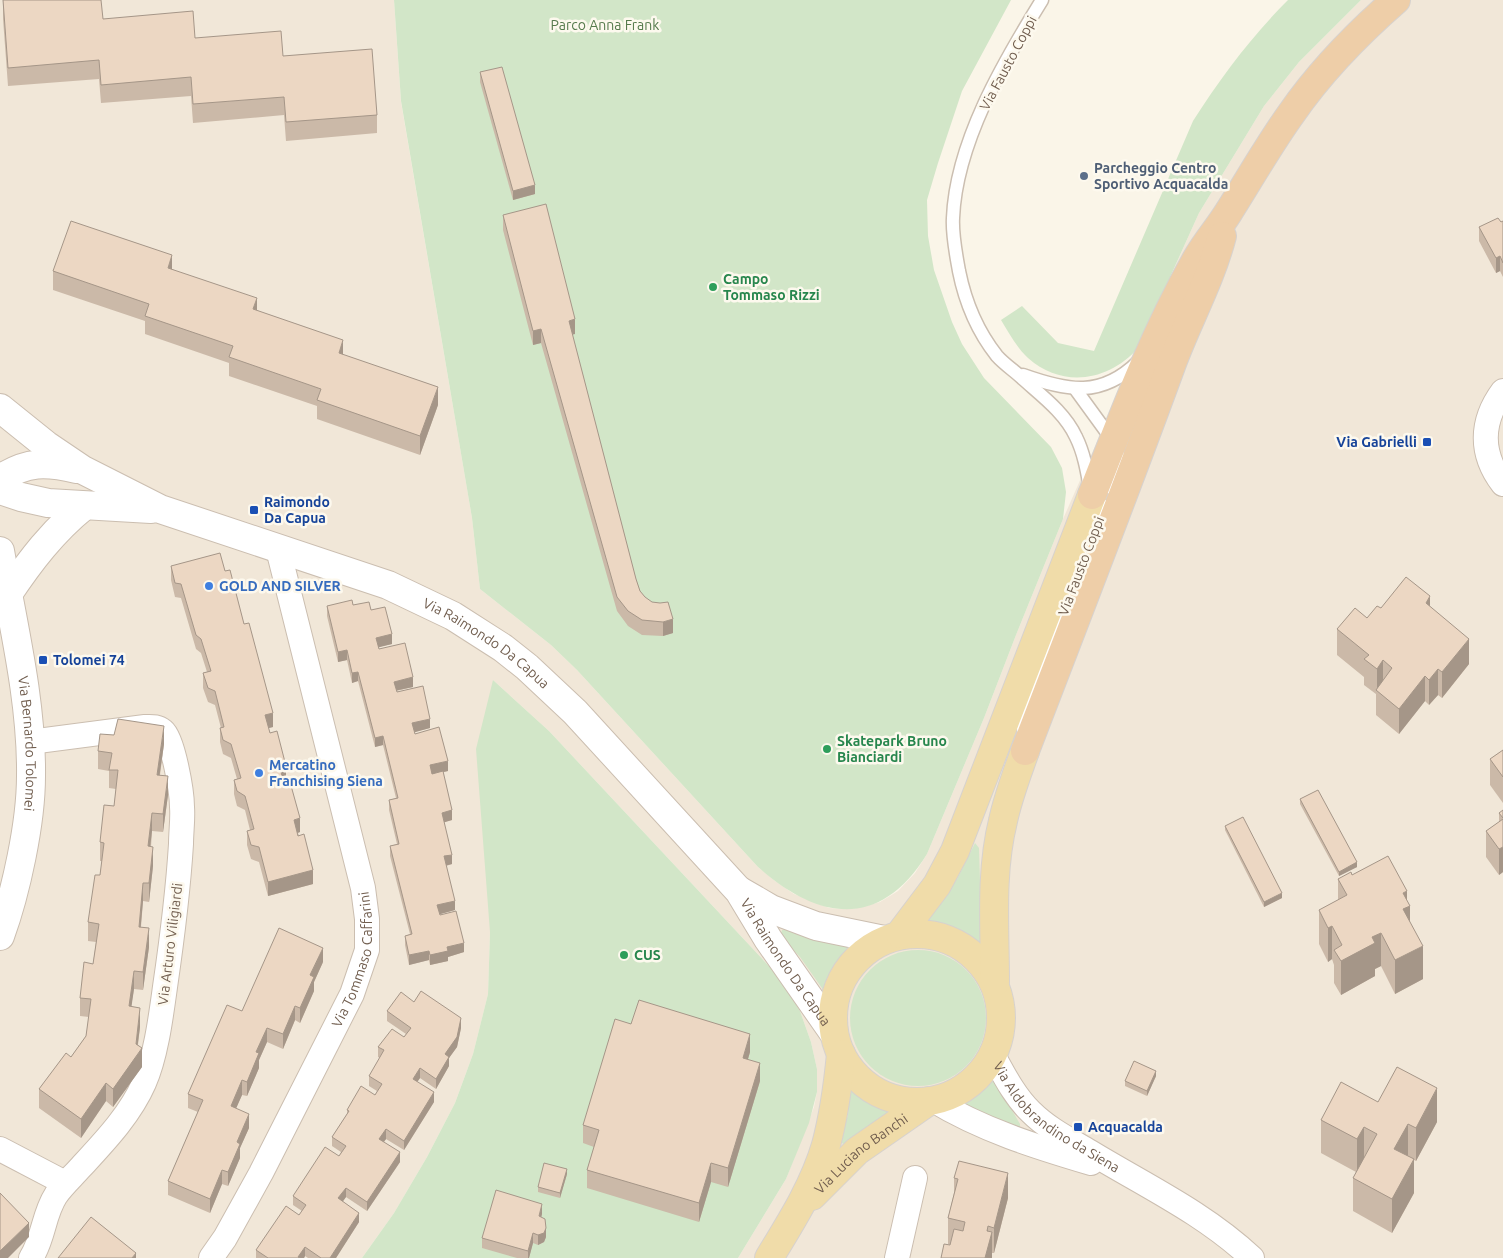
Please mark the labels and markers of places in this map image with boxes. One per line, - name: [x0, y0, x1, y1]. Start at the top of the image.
- place label: Parcheggio Centro Sportivo Acquacalda: [1094, 160, 1228, 192]
- marker: Parcheggio Centro Sportivo Acquacalda: [1078, 170, 1090, 182]
- place label: Campo Tommaso Rizzi: [723, 271, 820, 303]
- marker: Campo Tommaso Rizzi: [707, 281, 719, 293]
- place label: Via Gabrielli: [1336, 434, 1417, 450]
- marker: Via Gabrielli: [1421, 436, 1433, 448]
- place label: Raimondo Da Capua: [264, 494, 330, 526]
- marker: Raimondo Da Capua: [248, 504, 260, 516]
- place label: GOLD AND SILVER: [219, 578, 341, 594]
- marker: GOLD AND SILVER: [203, 580, 215, 592]
- place label: Tolomei 74: [53, 652, 125, 668]
- marker: Tolomei 74: [37, 654, 49, 666]
- place label: Skatepark Bruno Bianciardi: [837, 733, 947, 765]
- marker: Skatepark Bruno Bianciardi: [821, 743, 833, 755]
- place label: Mercatino Franchising Siena: [269, 757, 383, 789]
- marker: Mercatino Franchising Siena: [253, 767, 265, 779]
- place label: CUS: [634, 947, 661, 963]
- marker: CUS: [618, 949, 630, 961]
- place label: Acquacalda: [1088, 1119, 1163, 1135]
- marker: Acquacalda: [1072, 1121, 1084, 1133]

